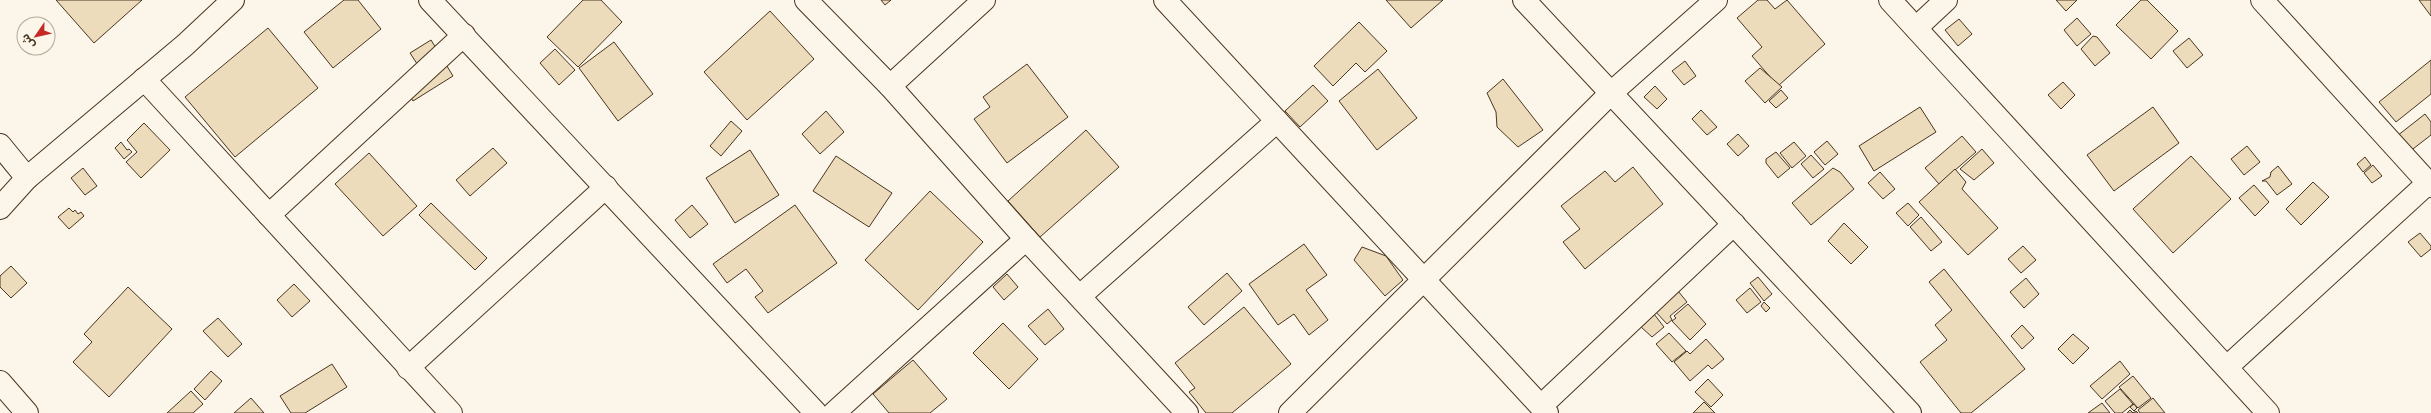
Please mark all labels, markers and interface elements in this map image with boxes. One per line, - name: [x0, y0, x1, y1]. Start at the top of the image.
- north arrow: [16, 16, 56, 56]
- text: ش: [17, 31, 38, 52]

